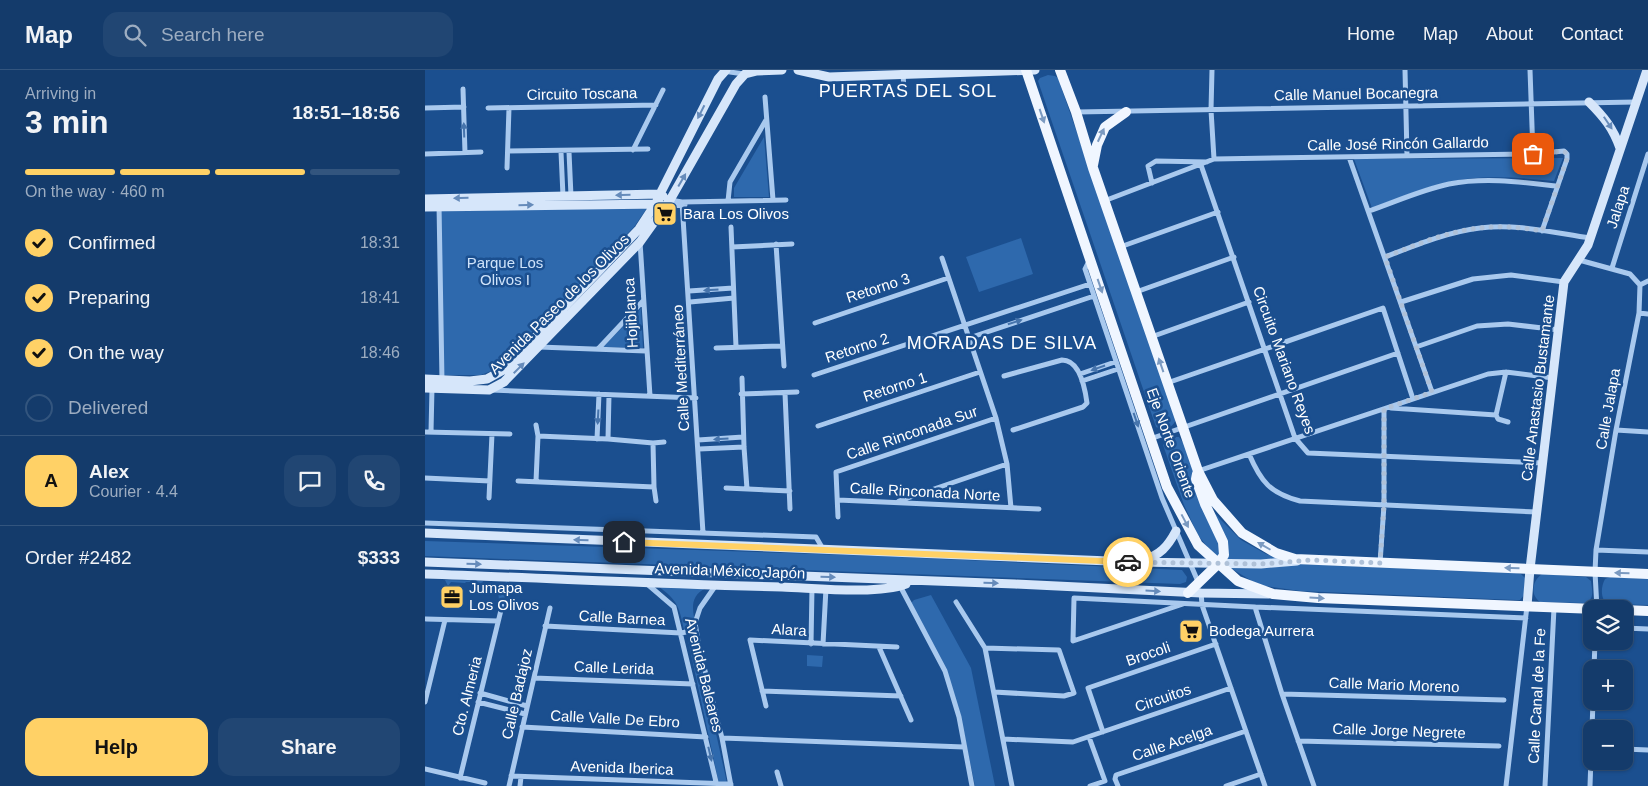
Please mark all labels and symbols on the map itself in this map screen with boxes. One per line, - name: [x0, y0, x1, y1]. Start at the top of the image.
- district label: PUERTAS DEL SOL: [819, 81, 997, 101]
- street label: Circuito Toscana: [527, 84, 638, 103]
- street label: Calle Manuel Bocanegra: [1274, 84, 1439, 103]
- one-way arrow: [697, 104, 705, 119]
- one-way arrow: [1038, 109, 1046, 124]
- one-way arrow: [1603, 117, 1613, 130]
- one-way arrow: [460, 122, 468, 138]
- one-way arrow: [1098, 128, 1106, 142]
- street label: Calle José Rincón Gallardo: [1307, 133, 1489, 154]
- pin: [1512, 133, 1554, 175]
- one-way arrow: [677, 173, 686, 186]
- street label: Jalapa: [1603, 183, 1633, 230]
- one-way arrow: [615, 191, 631, 199]
- one-way arrow: [452, 194, 468, 202]
- one-way arrow: [518, 201, 534, 209]
- supermarket icon: Bara Los Olivos: [652, 201, 678, 227]
- place label: Bara Los Olivos: [683, 205, 789, 222]
- street label: Avenida Paseo de los Olivos: [485, 230, 632, 377]
- park label: Parque Los Olivos I: [467, 254, 543, 288]
- street label: Retorno 3: [844, 269, 912, 306]
- street label: Hojiblanca: [620, 277, 641, 348]
- one-way arrow: [1097, 279, 1104, 294]
- street label: Circuito Mariano Reyes: [1250, 284, 1319, 436]
- one-way arrow: [703, 286, 719, 294]
- street label: Calle Anastasio Bustamante: [1518, 294, 1557, 482]
- street label: Calle Mediterráneo: [669, 304, 692, 432]
- one-way arrow: [1008, 318, 1023, 326]
- street label: Retorno 2: [823, 329, 891, 366]
- district label: MORADAS DE SILVA: [907, 333, 1097, 353]
- one-way arrow: [1157, 357, 1164, 372]
- one-way arrow: [512, 362, 524, 374]
- one-way arrow: [1090, 365, 1105, 372]
- street label: Calle Jalapa: [1592, 366, 1623, 451]
- street label: Retorno 1: [861, 368, 929, 405]
- street label: Eje Norte Oriente: [1144, 385, 1199, 500]
- street label: Calle Rinconada Sur: [844, 402, 980, 463]
- one-way arrow: [594, 409, 602, 425]
- one-way arrow: [1132, 413, 1140, 428]
- one-way arrow: [713, 435, 729, 443]
- street label: Calle Rinconada Norte: [849, 479, 1001, 504]
- one-way arrow: [1181, 514, 1189, 528]
- pin: [603, 521, 645, 563]
- one-way arrow: [573, 535, 589, 543]
- courier: [1103, 537, 1153, 587]
- one-way arrow: [1258, 542, 1271, 551]
- street label: Avenida México Japón: [654, 559, 806, 582]
- one-way arrow: [466, 560, 482, 568]
- one-way arrow: [1503, 564, 1519, 572]
- one-way arrow: [1613, 569, 1629, 577]
- one-way arrow: [821, 573, 837, 581]
- place label: Jumapa Los Olivos: [469, 579, 539, 613]
- one-way arrow: [983, 579, 999, 587]
- office icon: Jumapa Los Olivos: [439, 584, 465, 610]
- one-way arrow: [1145, 587, 1161, 595]
- one-way arrow: [1309, 594, 1325, 602]
- street label: Calle Barnea: [578, 607, 666, 628]
- street label: Avenida Baleares: [682, 616, 727, 734]
- supermarket icon: Bodega Aurrera: [1178, 618, 1204, 644]
- street label: Alara: [771, 620, 808, 639]
- place label: Bodega Aurrera: [1209, 622, 1315, 639]
- street label: Calle Canal de la Fe: [1524, 628, 1549, 764]
- street label: Brocoli: [1123, 638, 1172, 669]
- street label: Calle Badajoz: [498, 647, 535, 741]
- street label: Cto. Almeria: [448, 654, 485, 738]
- street label: Calle Lerida: [574, 658, 655, 677]
- street label: Calle Mario Moreno: [1328, 674, 1460, 695]
- street label: Circuitos: [1132, 680, 1193, 715]
- street label: Calle Valle De Ebro: [550, 707, 680, 730]
- street label: Calle Jorge Negrete: [1332, 720, 1466, 741]
- street label: Calle Acelga: [1130, 721, 1215, 764]
- one-way arrow: [706, 746, 714, 761]
- street label: Avenida Iberica: [570, 757, 675, 778]

